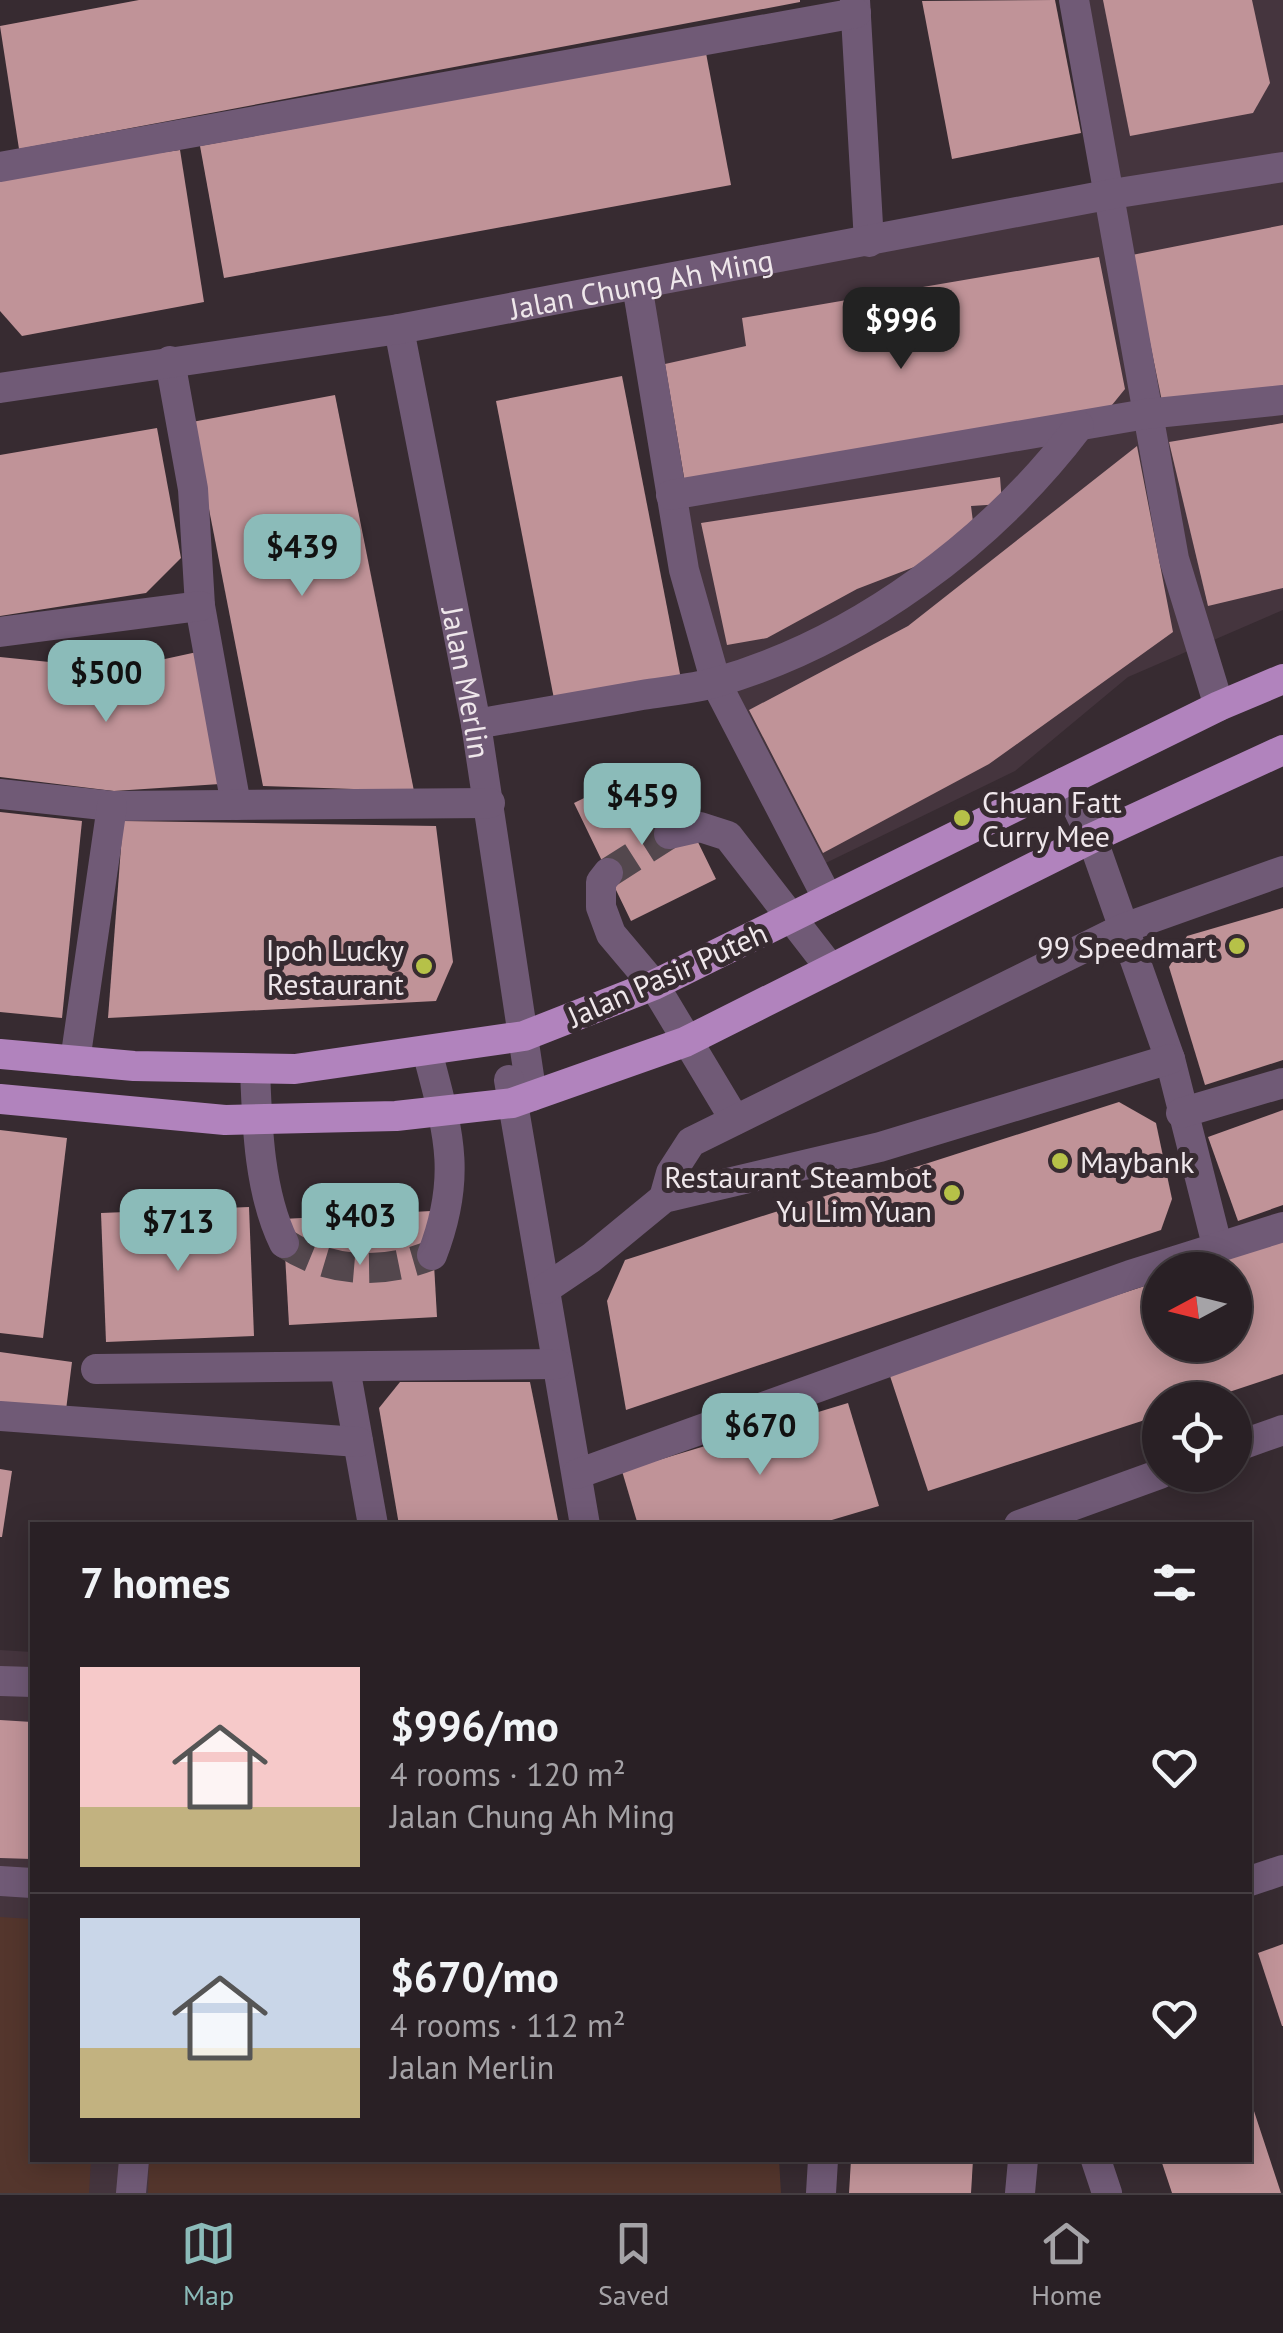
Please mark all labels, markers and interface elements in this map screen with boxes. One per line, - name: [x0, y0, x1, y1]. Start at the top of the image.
- street label: Jalan Chung Ah Ming: [504, 239, 776, 328]
- pin: $996: [842, 287, 960, 372]
- text: $996: [865, 298, 937, 340]
- pin: $439: [243, 514, 361, 599]
- text: $439: [266, 525, 338, 567]
- street label: Jalan Merlin: [434, 601, 500, 761]
- pin: $500: [47, 640, 165, 725]
- text: $500: [70, 651, 142, 693]
- pin: $459: [583, 763, 701, 848]
- text: $459: [606, 774, 678, 816]
- place label: Chuan Fatt Curry Mee: [982, 782, 1122, 855]
- marker: Chuan Fatt Curry Mee: [951, 807, 973, 829]
- street label: Jalan Pasir Puteh: [559, 913, 773, 1036]
- place label: 99 Speedmart: [1037, 927, 1217, 966]
- place label: Ipoh Lucky Restaurant: [266, 930, 404, 1003]
- marker: 99 Speedmart: [1226, 935, 1248, 957]
- marker: Ipoh Lucky Restaurant: [413, 955, 435, 977]
- place label: Maybank: [1080, 1142, 1195, 1181]
- marker: Maybank: [1049, 1150, 1071, 1172]
- place label: Restaurant Steambot Yu Lim Yuan: [664, 1157, 932, 1230]
- marker: Restaurant Steambot Yu Lim Yuan: [941, 1182, 963, 1204]
- pin: $403: [301, 1183, 419, 1268]
- pin: $713: [119, 1189, 237, 1274]
- text: $403: [324, 1194, 396, 1236]
- text: $713: [142, 1200, 214, 1242]
- north arrow: [1142, 1252, 1252, 1362]
- map controls: [1142, 1252, 1252, 1492]
- button: locate: [1142, 1382, 1252, 1492]
- pin: $670: [701, 1393, 819, 1478]
- text: $670: [724, 1404, 796, 1446]
- text: 7 homes: [80, 1555, 231, 1610]
- icon: filters: [1147, 1555, 1202, 1610]
- text: $996/mo: [390, 1698, 559, 1753]
- icon: home: [160, 1707, 280, 1827]
- icon: heart: [1147, 1740, 1202, 1795]
- text: 4 rooms · 120 m²: [390, 1753, 626, 1795]
- text: Jalan Chung Ah Ming: [390, 1795, 675, 1837]
- text: $670/mo: [390, 1949, 559, 2004]
- icon: home: [160, 1958, 280, 2078]
- icon: heart: [1147, 1991, 1202, 2046]
- text: 4 rooms · 112 m²: [390, 2004, 626, 2046]
- text: Jalan Merlin: [390, 2046, 554, 2088]
- tab: Map: [181, 2216, 236, 2313]
- tab: Saved: [598, 2216, 669, 2313]
- tab: Home: [1031, 2216, 1102, 2313]

